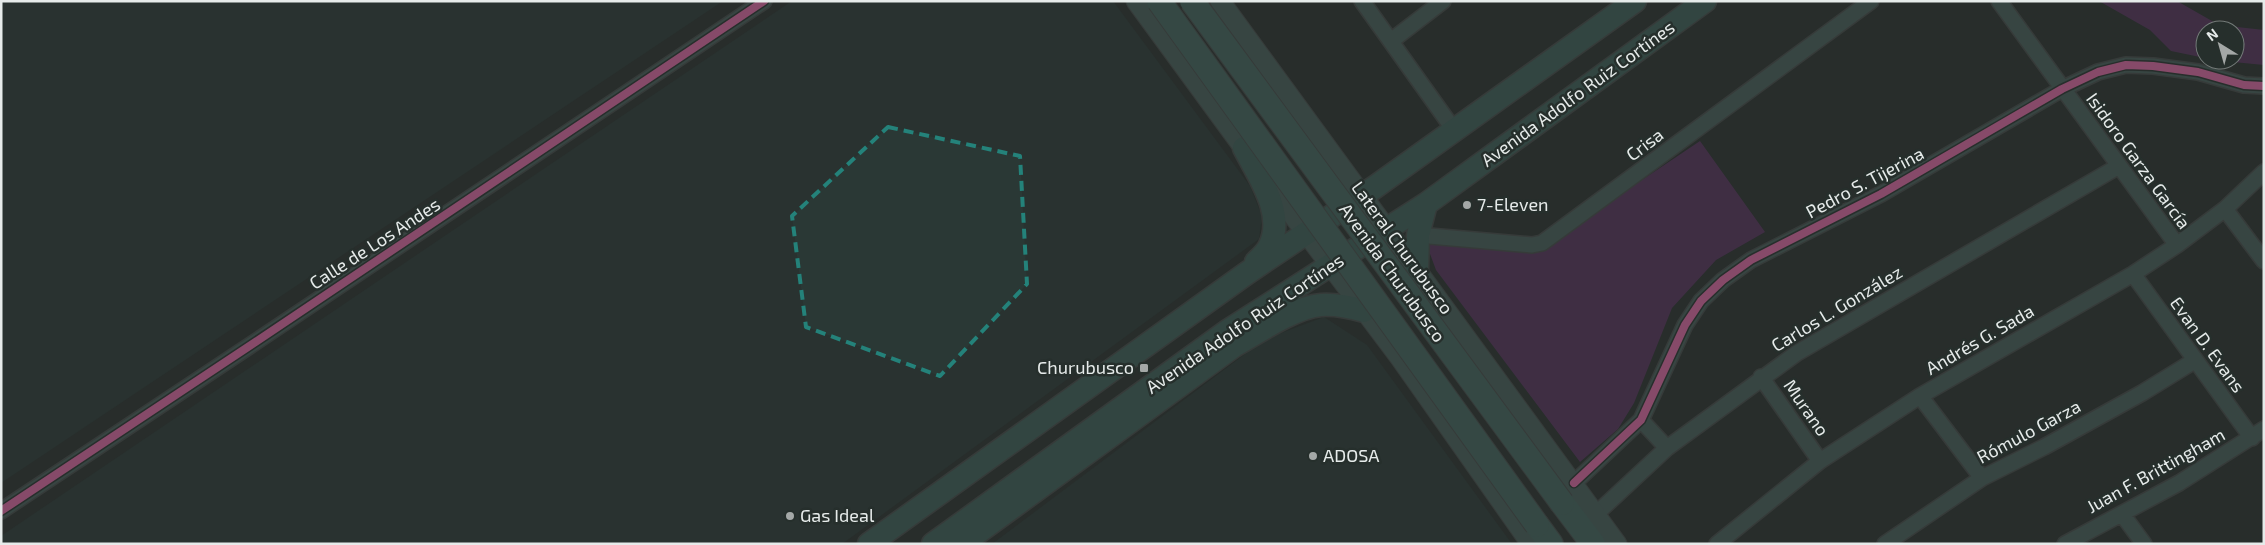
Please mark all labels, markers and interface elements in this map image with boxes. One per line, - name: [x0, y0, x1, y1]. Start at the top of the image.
- street label: Avenida Adolfo Ruiz Cortínes: [1476, 16, 1679, 171]
- north arrow: [2195, 20, 2245, 70]
- text: N: [2203, 24, 2221, 44]
- street label: Isidoro Garza García: [2082, 88, 2196, 233]
- street label: Crisa: [1621, 123, 1667, 165]
- street label: Pedro S. Tijerina: [1802, 142, 1927, 222]
- street label: Lateral Churubusco: [1347, 177, 1458, 318]
- street label: Calle de Los Andes: [305, 193, 444, 294]
- place label: 7-Eleven: [1477, 193, 1549, 215]
- street label: Avenida Churubusco: [1335, 199, 1451, 346]
- marker: 7-Eleven: [1461, 199, 1473, 211]
- street label: Avenida Adolfo Ruiz Cortínes: [1141, 249, 1348, 398]
- street label: Carlos L. González: [1767, 260, 1906, 356]
- street label: Evan D. Evans: [2166, 292, 2250, 397]
- street label: Andrés G. Sada: [1921, 299, 2038, 379]
- place label: Churubusco: [1037, 356, 1134, 378]
- marker: Churubusco: [1138, 362, 1150, 374]
- street label: Murano: [1780, 375, 1834, 440]
- street label: Rómulo Garza: [1973, 395, 2084, 468]
- street label: Juan F. Brittingham: [2082, 423, 2229, 517]
- place label: ADOSA: [1323, 444, 1380, 466]
- marker: ADOSA: [1307, 450, 1319, 462]
- place label: Gas Ideal: [800, 504, 875, 526]
- marker: Gas Ideal: [784, 510, 796, 522]

